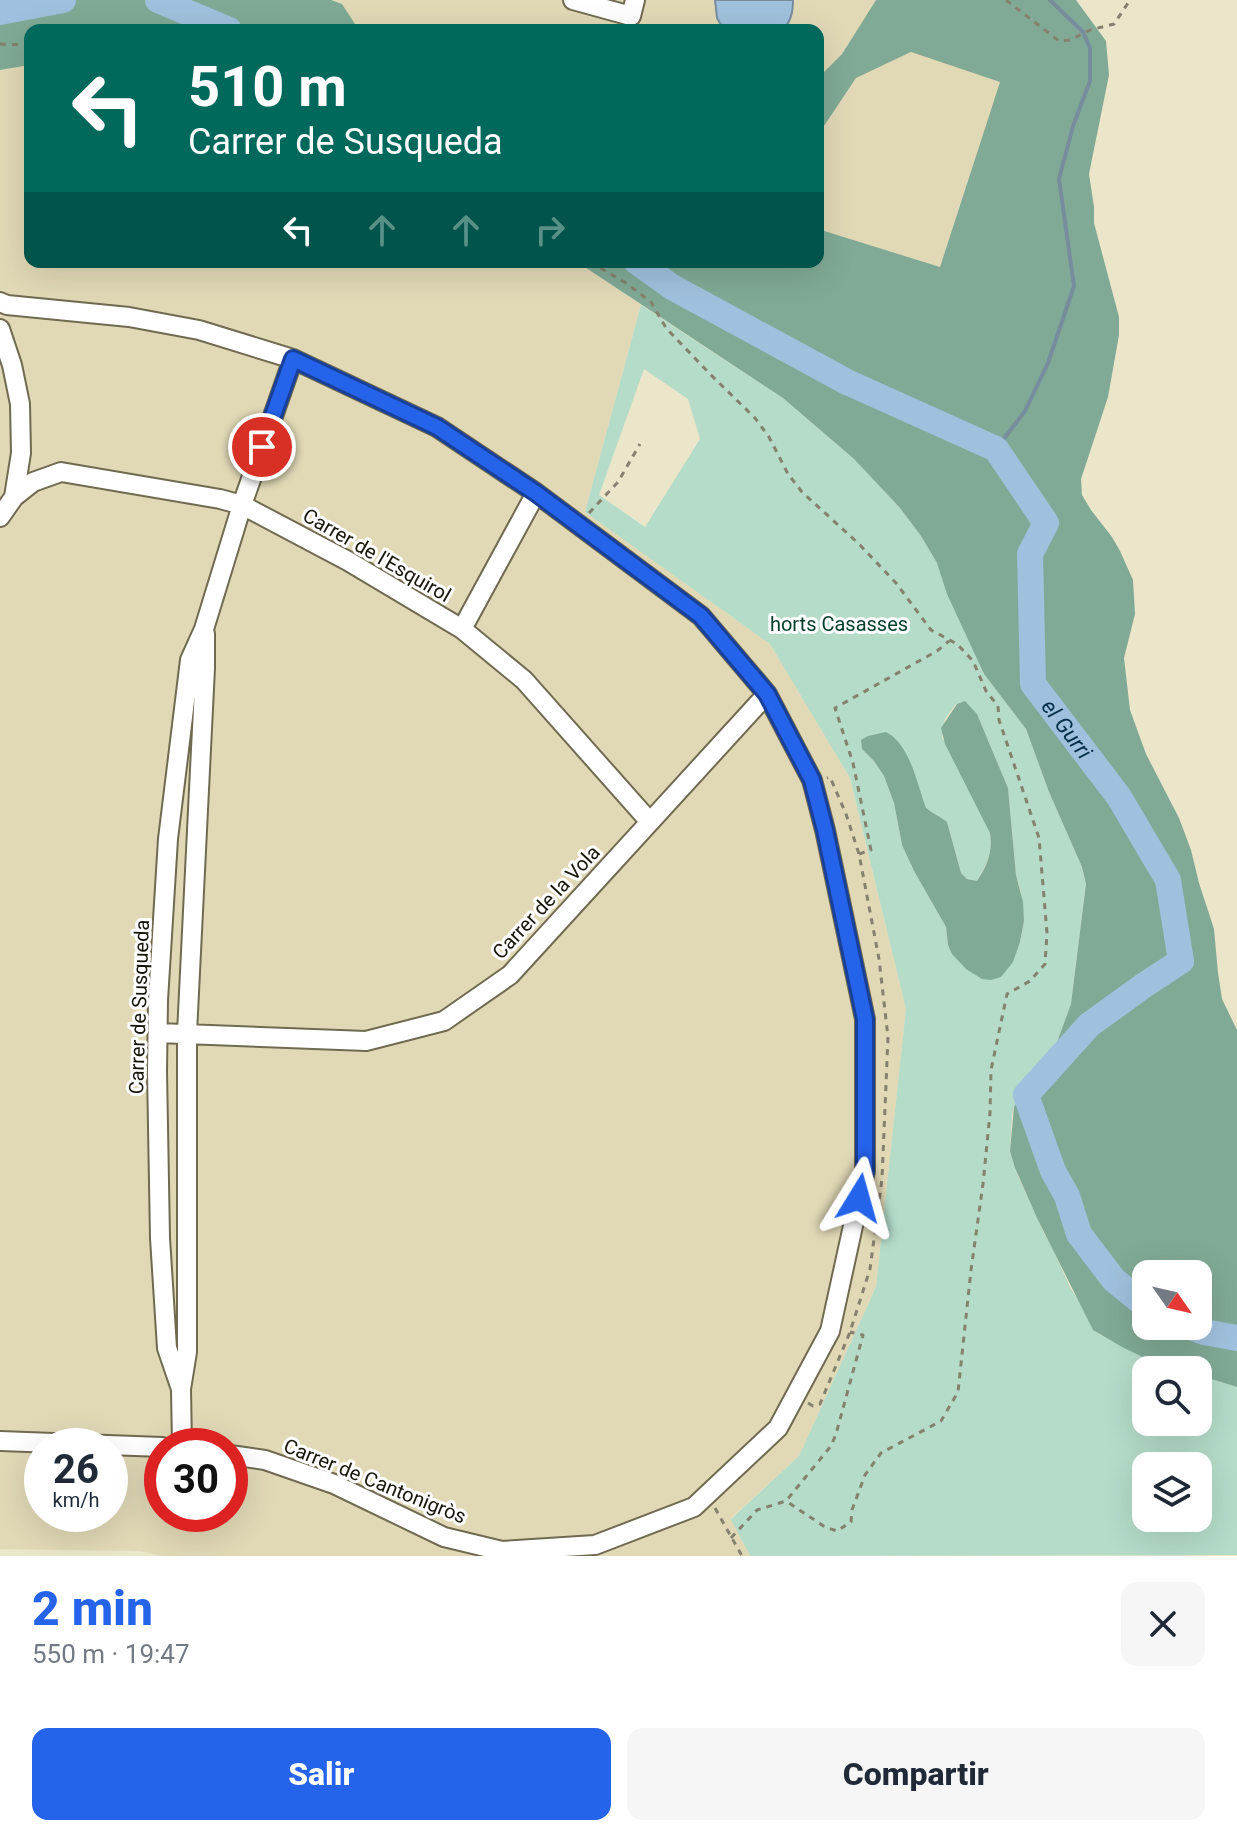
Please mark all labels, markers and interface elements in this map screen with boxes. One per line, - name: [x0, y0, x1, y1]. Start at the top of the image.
- text: 510 m: [188, 54, 347, 120]
- icon: left: [56, 56, 160, 160]
- text: Carrer de Susqueda: [188, 121, 503, 163]
- icon: left: [276, 208, 320, 252]
- icon: ahead: [360, 208, 404, 252]
- icon: ahead: [444, 208, 488, 252]
- icon: right: [528, 208, 572, 252]
- pin: [228, 413, 296, 481]
- icon: arrive: [240, 425, 284, 469]
- street label: Carrer de l'Esquirol: [299, 503, 455, 607]
- park label: horts Casasses: [770, 612, 908, 636]
- water label: el Gurri: [1037, 694, 1098, 764]
- street label: Carrer de la Vola: [487, 840, 605, 964]
- street label: Carrer de Susqueda: [124, 919, 154, 1095]
- position arrow: [817, 1156, 901, 1240]
- north arrow: [1132, 1260, 1212, 1340]
- map controls: [1132, 1260, 1212, 1532]
- button: search: [1132, 1356, 1212, 1436]
- speed limit sign: 30: [144, 1428, 248, 1532]
- street label: Carrer de Cantonigròs: [280, 1433, 470, 1529]
- text: 26: [53, 1446, 99, 1493]
- button: layers: [1132, 1452, 1212, 1532]
- text: km/h: [53, 1488, 99, 1512]
- text: 2 min: [32, 1580, 153, 1637]
- button: close: [1121, 1582, 1205, 1666]
- text: 550 m · 19:47: [32, 1639, 190, 1669]
- button: Salir: [32, 1728, 611, 1820]
- button: Compartir: [627, 1728, 1205, 1820]

